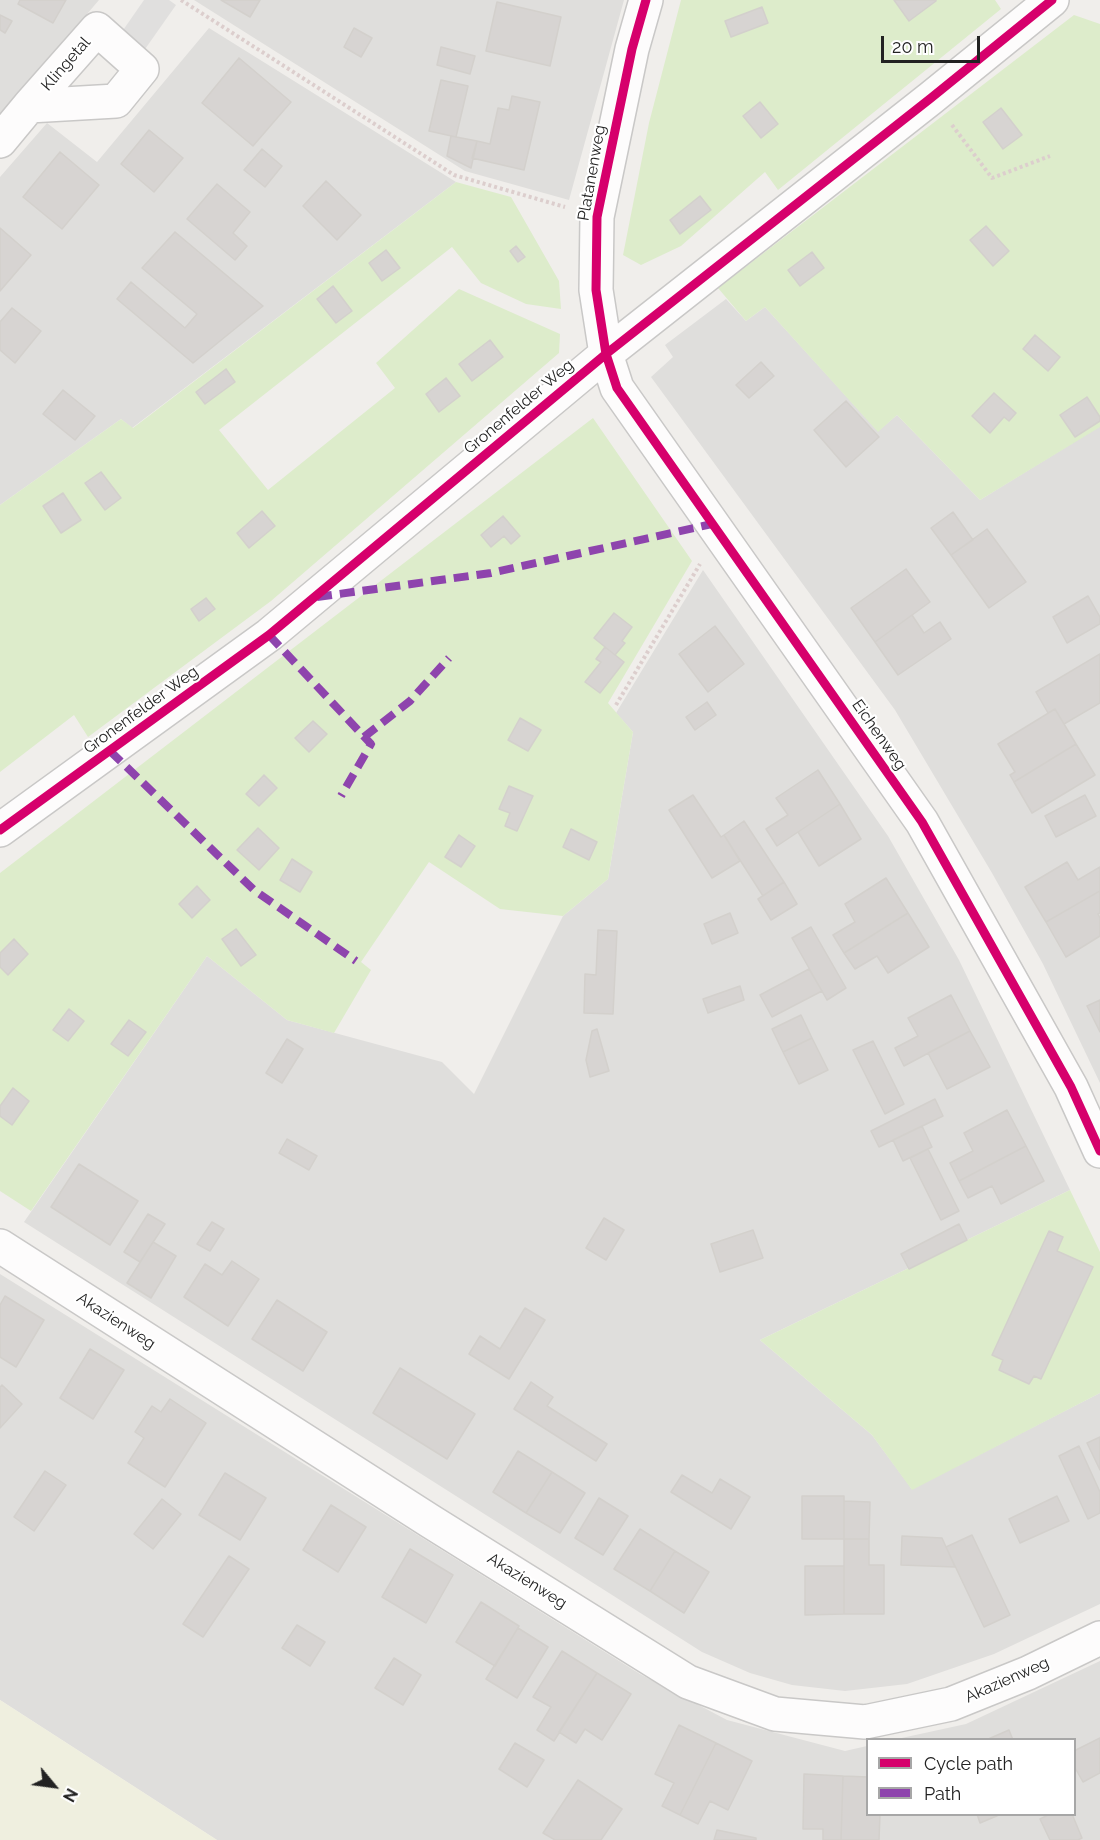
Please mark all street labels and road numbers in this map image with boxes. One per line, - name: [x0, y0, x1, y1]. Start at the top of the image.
- street label: Klingetal: [37, 33, 95, 95]
- street label: Platanenweg: [574, 124, 610, 222]
- street label: Gronenfelder Weg: [460, 356, 578, 458]
- street label: Gronenfelder Weg: [80, 662, 202, 758]
- street label: Eichenweg: [848, 696, 910, 774]
- street label: Akazienweg: [73, 1288, 159, 1354]
- street label: Akazienweg: [484, 1549, 570, 1613]
- street label: Akazienweg: [962, 1653, 1052, 1707]

